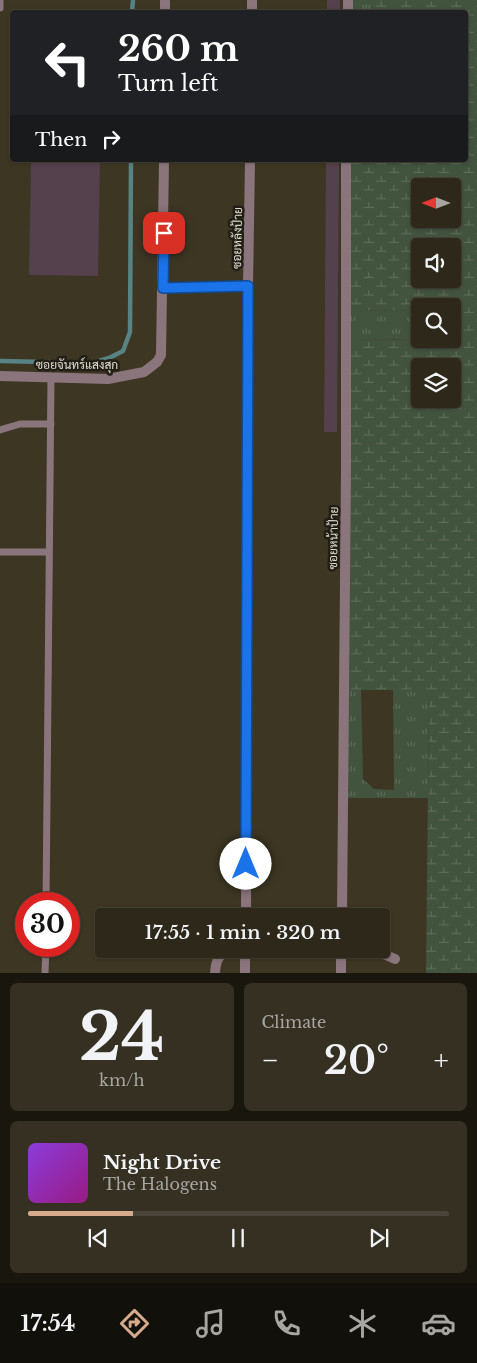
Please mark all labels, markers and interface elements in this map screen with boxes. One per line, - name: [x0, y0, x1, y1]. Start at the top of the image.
- text: 260 m: [118, 27, 239, 70]
- icon: left: [35, 30, 100, 95]
- text: Turn left: [118, 70, 218, 97]
- icon: right: [97, 125, 125, 153]
- text: Then: [35, 128, 87, 151]
- north arrow: [411, 178, 461, 228]
- map controls: [411, 178, 461, 408]
- street label: ซอยหลังป้าย: [229, 207, 245, 269]
- pin: [143, 212, 185, 254]
- icon: arrive: [150, 219, 178, 247]
- button: sound: [411, 238, 461, 288]
- button: search: [411, 298, 461, 348]
- street label: ซอยจันทร์แสงสุก: [36, 357, 118, 374]
- button: layers: [411, 358, 461, 408]
- street label: ซอยหน้าป้าย: [325, 506, 341, 570]
- position arrow: [219, 837, 271, 889]
- speed limit sign: 30: [15, 892, 80, 957]
- text: 17:55 · 1 min · 320 m: [144, 921, 341, 944]
- text: 24: [79, 997, 164, 1078]
- text: Climate: [262, 1012, 326, 1032]
- text: 20°: [324, 1037, 389, 1084]
- text: −: [262, 1043, 279, 1078]
- text: +: [434, 1043, 449, 1078]
- text: km/h: [99, 1070, 144, 1090]
- text: Night Drive: [103, 1151, 221, 1174]
- text: The Halogens: [103, 1174, 217, 1194]
- icon: previous: [84, 1224, 112, 1252]
- icon: pause: [224, 1224, 252, 1252]
- icon: next: [365, 1224, 393, 1252]
- icon: directions: [117, 1306, 152, 1341]
- icon: music: [193, 1306, 228, 1341]
- icon: phone: [269, 1306, 304, 1341]
- icon: climate: [345, 1306, 380, 1341]
- icon: car: [421, 1306, 456, 1341]
- text: 17:54: [21, 1310, 75, 1337]

